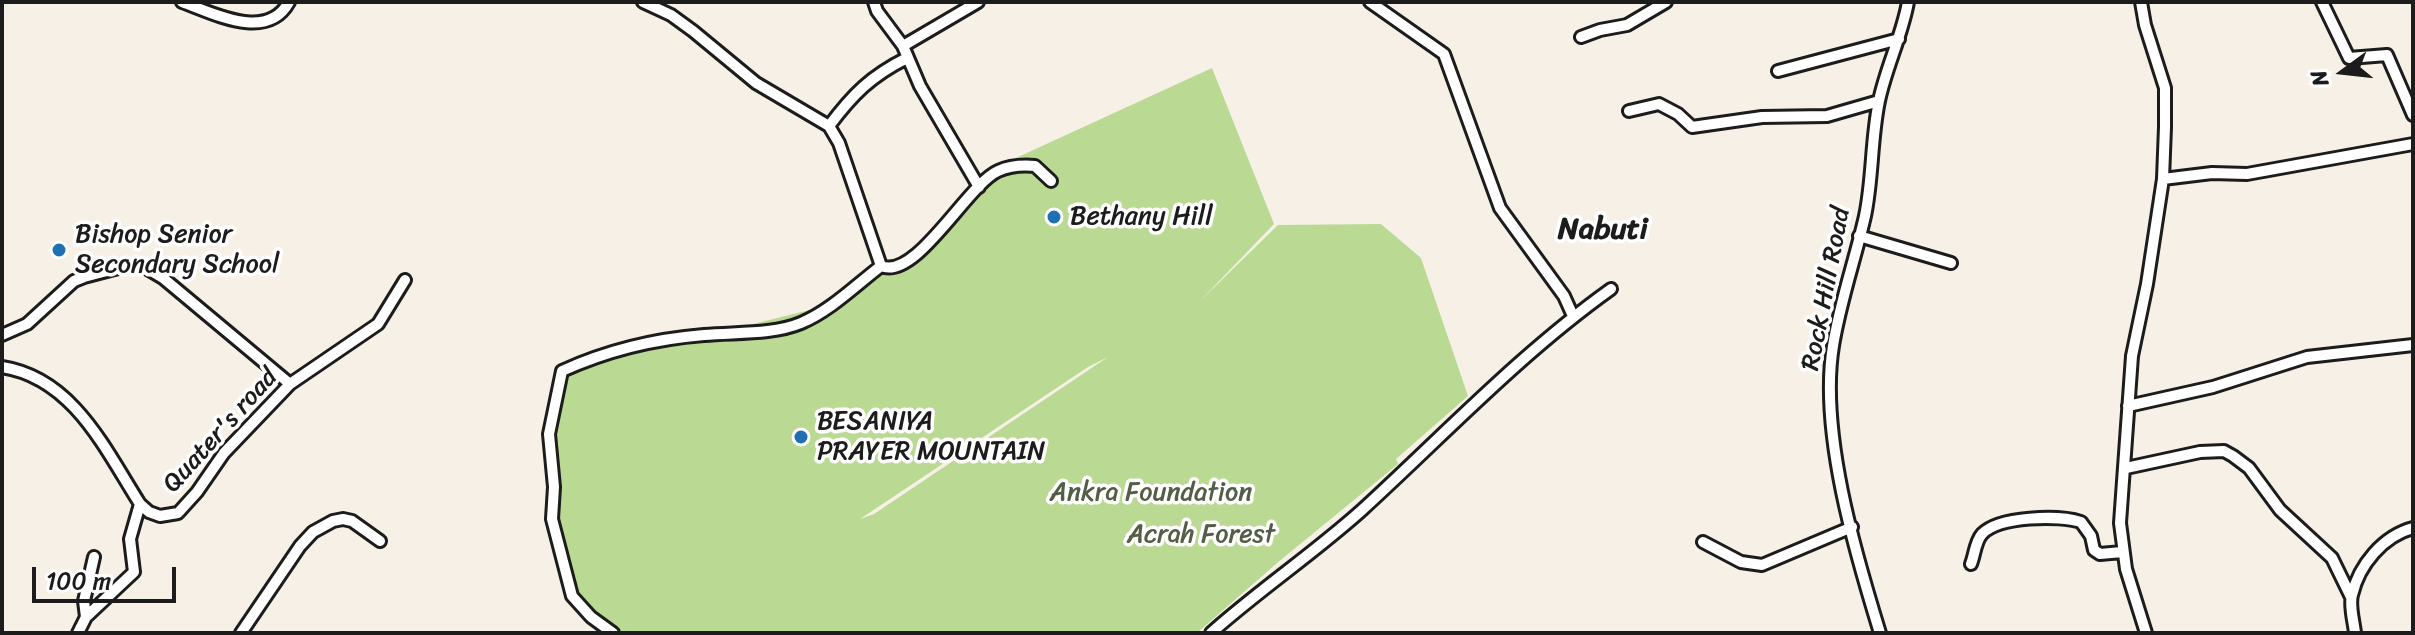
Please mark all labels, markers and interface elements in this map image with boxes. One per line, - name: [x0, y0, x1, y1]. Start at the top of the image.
- north arrow: [2303, 32, 2383, 112]
- text: N: [2299, 66, 2340, 91]
- place label: Bethany Hill: [1070, 201, 1213, 233]
- street label: Rock Hill Road: [1796, 205, 1858, 373]
- marker: Bethany Hill: [1045, 208, 1063, 226]
- district label: Nabuti: [1558, 212, 1648, 248]
- place label: Bishop Senior Secondary School: [75, 219, 279, 280]
- marker: Bishop Senior Secondary School: [50, 241, 68, 259]
- street label: Quater's road: [157, 363, 285, 499]
- place label: BESANIYA PRAYER MOUNTAIN: [817, 406, 1045, 468]
- marker: BESANIYA PRAYER MOUNTAIN: [792, 428, 810, 446]
- park label: Ankra Foundation: [1050, 477, 1252, 509]
- park label: Acrah Forest: [1127, 519, 1275, 551]
- scale bar: [36, 551, 180, 601]
- text: 100 m: [46, 560, 111, 602]

